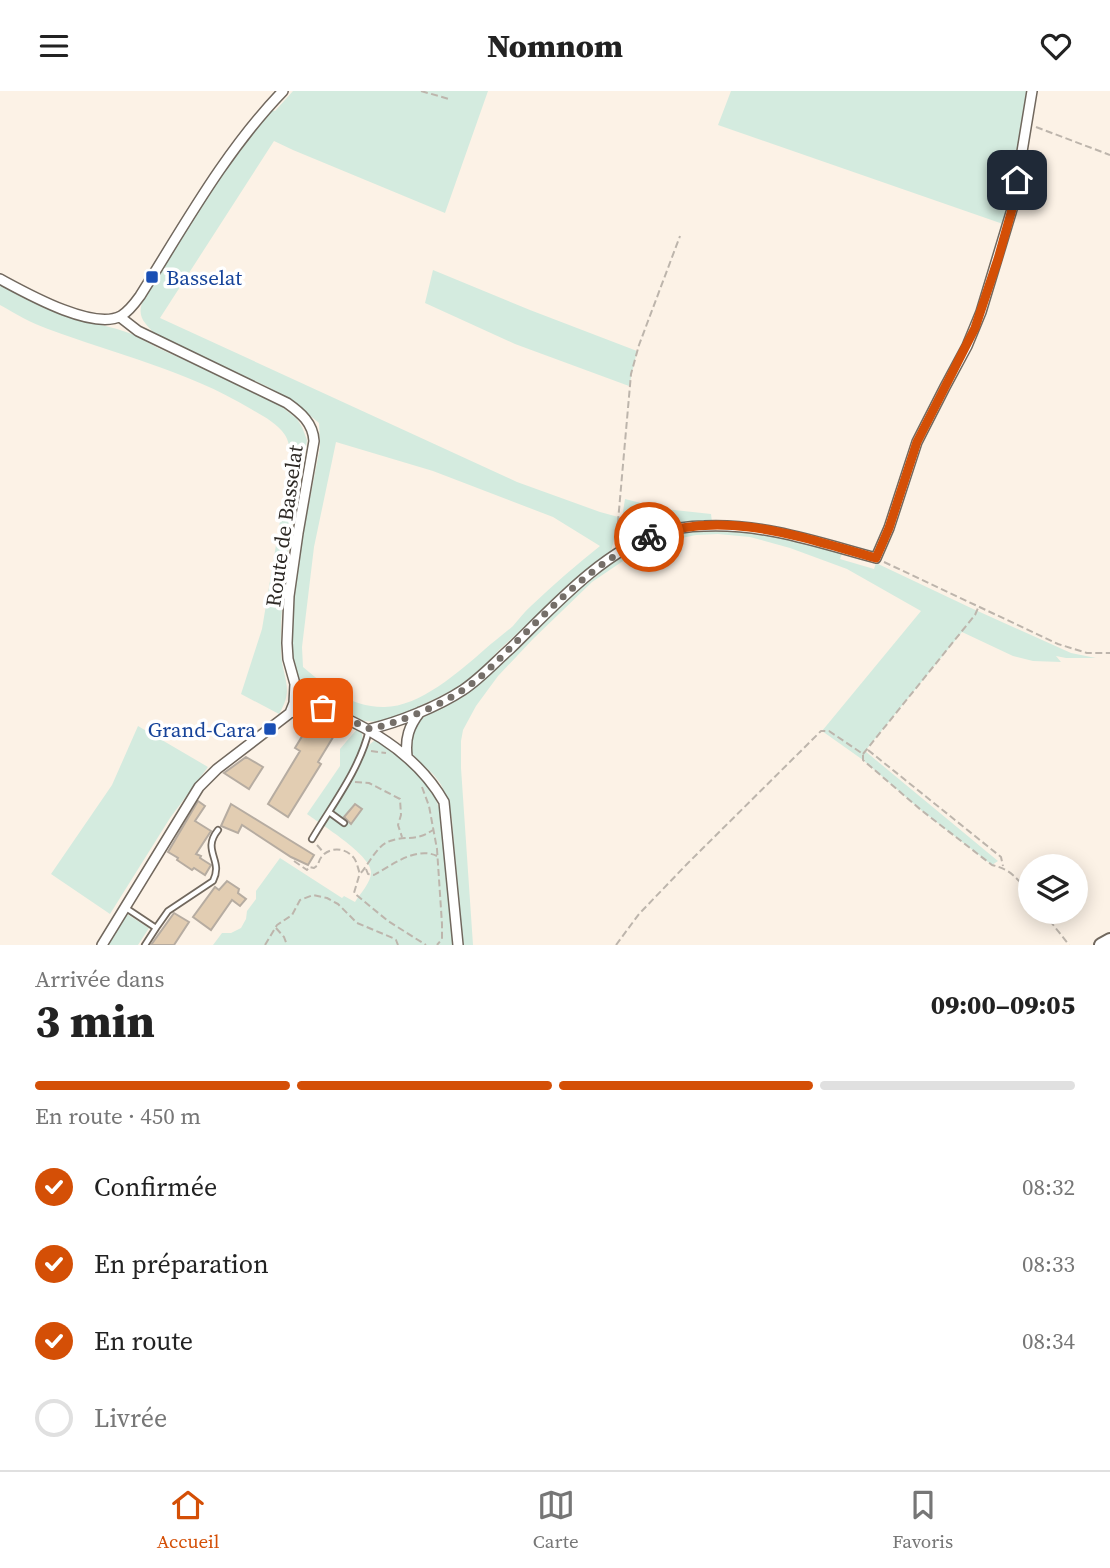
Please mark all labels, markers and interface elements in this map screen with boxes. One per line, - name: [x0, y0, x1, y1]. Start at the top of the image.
- text: Nomnom: [487, 24, 623, 68]
- icon: menu: [35, 27, 73, 65]
- icon: heart: [1037, 27, 1075, 65]
- pin: [987, 150, 1047, 210]
- icon: home: [998, 161, 1036, 199]
- place label: Basselat: [166, 263, 242, 292]
- marker: Basselat: [144, 269, 160, 285]
- street label: Route de Basselat: [258, 443, 310, 609]
- courier: [614, 502, 684, 572]
- icon: bike: [630, 518, 668, 556]
- pin: [293, 678, 353, 738]
- icon: bag: [304, 689, 342, 727]
- place label: Grand-Cara: [148, 715, 256, 744]
- marker: Grand-Cara: [262, 721, 278, 737]
- map controls: [1018, 854, 1088, 924]
- button: layers: [1018, 854, 1088, 924]
- text: Arrivée dans: [35, 963, 165, 995]
- text: 09:00–09:05: [931, 987, 1075, 1023]
- text: 3 min: [35, 989, 155, 1052]
- text: En route · 450 m: [35, 1100, 201, 1132]
- icon: check: [35, 1168, 73, 1206]
- text: Confirmée: [94, 1169, 217, 1205]
- text: 08:32: [1022, 1171, 1075, 1203]
- icon: check: [35, 1245, 73, 1283]
- text: En préparation: [94, 1246, 269, 1282]
- text: 08:33: [1022, 1248, 1075, 1280]
- icon: check: [35, 1322, 73, 1360]
- text: En route: [94, 1323, 193, 1359]
- text: 08:34: [1022, 1325, 1075, 1357]
- text: Livrée: [94, 1400, 167, 1436]
- tab: Accueil: [157, 1486, 219, 1554]
- tab: Carte: [533, 1486, 579, 1554]
- tab: Favoris: [892, 1486, 953, 1554]

